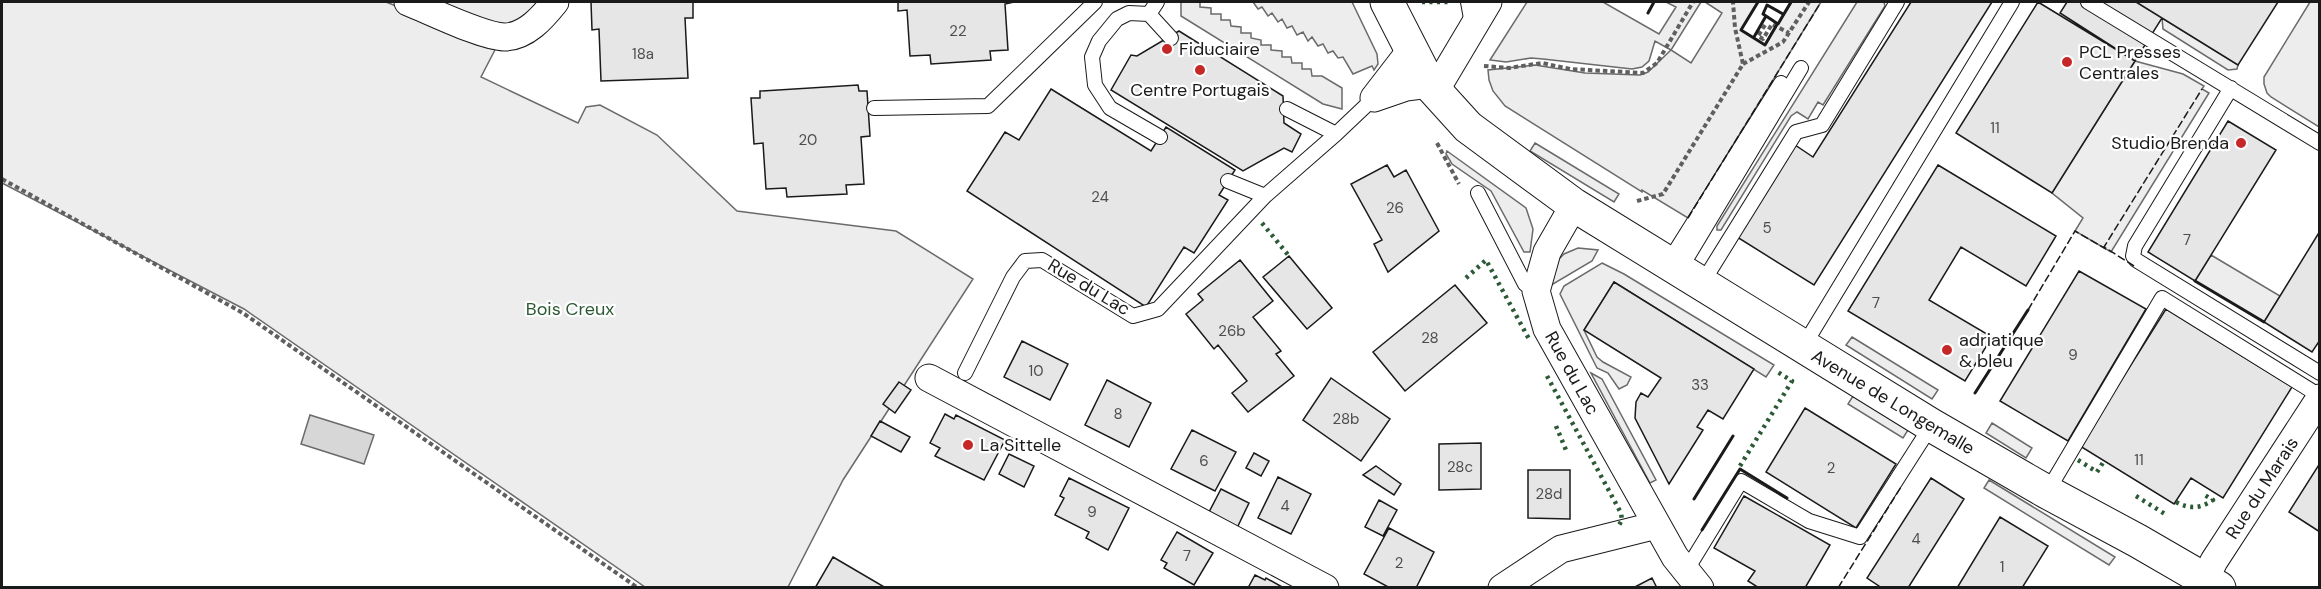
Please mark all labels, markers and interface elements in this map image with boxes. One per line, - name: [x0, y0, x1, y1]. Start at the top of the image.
- house number: 22: [949, 21, 967, 41]
- place label: Fiduciaire: [1179, 37, 1260, 61]
- place label: PCL Presses Centrales: [2079, 40, 2181, 85]
- marker: Fiduciaire: [1160, 42, 1174, 56]
- house number: 18a: [632, 44, 654, 64]
- marker: PCL Presses Centrales: [2060, 55, 2074, 69]
- marker: Centre Portugais: [1193, 63, 1207, 77]
- place label: Centre Portugais: [1130, 78, 1270, 102]
- house number: 11: [1990, 118, 2000, 138]
- house number: 20: [799, 130, 817, 150]
- place label: Studio Brenda: [2111, 131, 2229, 155]
- marker: Studio Brenda: [2234, 136, 2248, 150]
- house number: 24: [1091, 187, 1109, 207]
- house number: 26: [1386, 198, 1404, 218]
- house number: 5: [1762, 218, 1772, 238]
- house number: 7: [2183, 230, 2191, 250]
- street label: Rue du Lac: [1043, 253, 1135, 321]
- house number: 7: [1872, 293, 1880, 313]
- park label: Bois Creux: [526, 297, 614, 321]
- house number: 26b: [1218, 321, 1246, 341]
- street label: Rue du Lac: [1539, 327, 1605, 419]
- house number: 28: [1421, 328, 1439, 348]
- place label: adriatique & bleu: [1959, 328, 2044, 373]
- marker: adriatique & bleu: [1940, 343, 1954, 357]
- street label: Avenue de Longemalle: [1807, 344, 1979, 460]
- house number: 9: [2068, 345, 2078, 365]
- house number: 10: [1029, 361, 1043, 381]
- house number: 33: [1691, 375, 1709, 395]
- house number: 8: [1113, 404, 1123, 424]
- house number: 28b: [1333, 409, 1359, 429]
- street label: Rue du Marais: [2220, 432, 2304, 544]
- place label: La Sittelle: [980, 433, 1061, 457]
- marker: La Sittelle: [961, 438, 975, 452]
- house number: 11: [2134, 450, 2144, 470]
- house number: 6: [1199, 451, 1209, 471]
- house number: 28c: [1447, 457, 1473, 477]
- house number: 2: [1827, 458, 1835, 478]
- house number: 28d: [1536, 484, 1562, 504]
- house number: 4: [1280, 496, 1290, 516]
- house number: 9: [1087, 502, 1097, 522]
- house number: 4: [1911, 529, 1921, 549]
- house number: 7: [1183, 546, 1191, 566]
- house number: 2: [1395, 553, 1403, 573]
- house number: 1: [2000, 557, 2004, 577]

